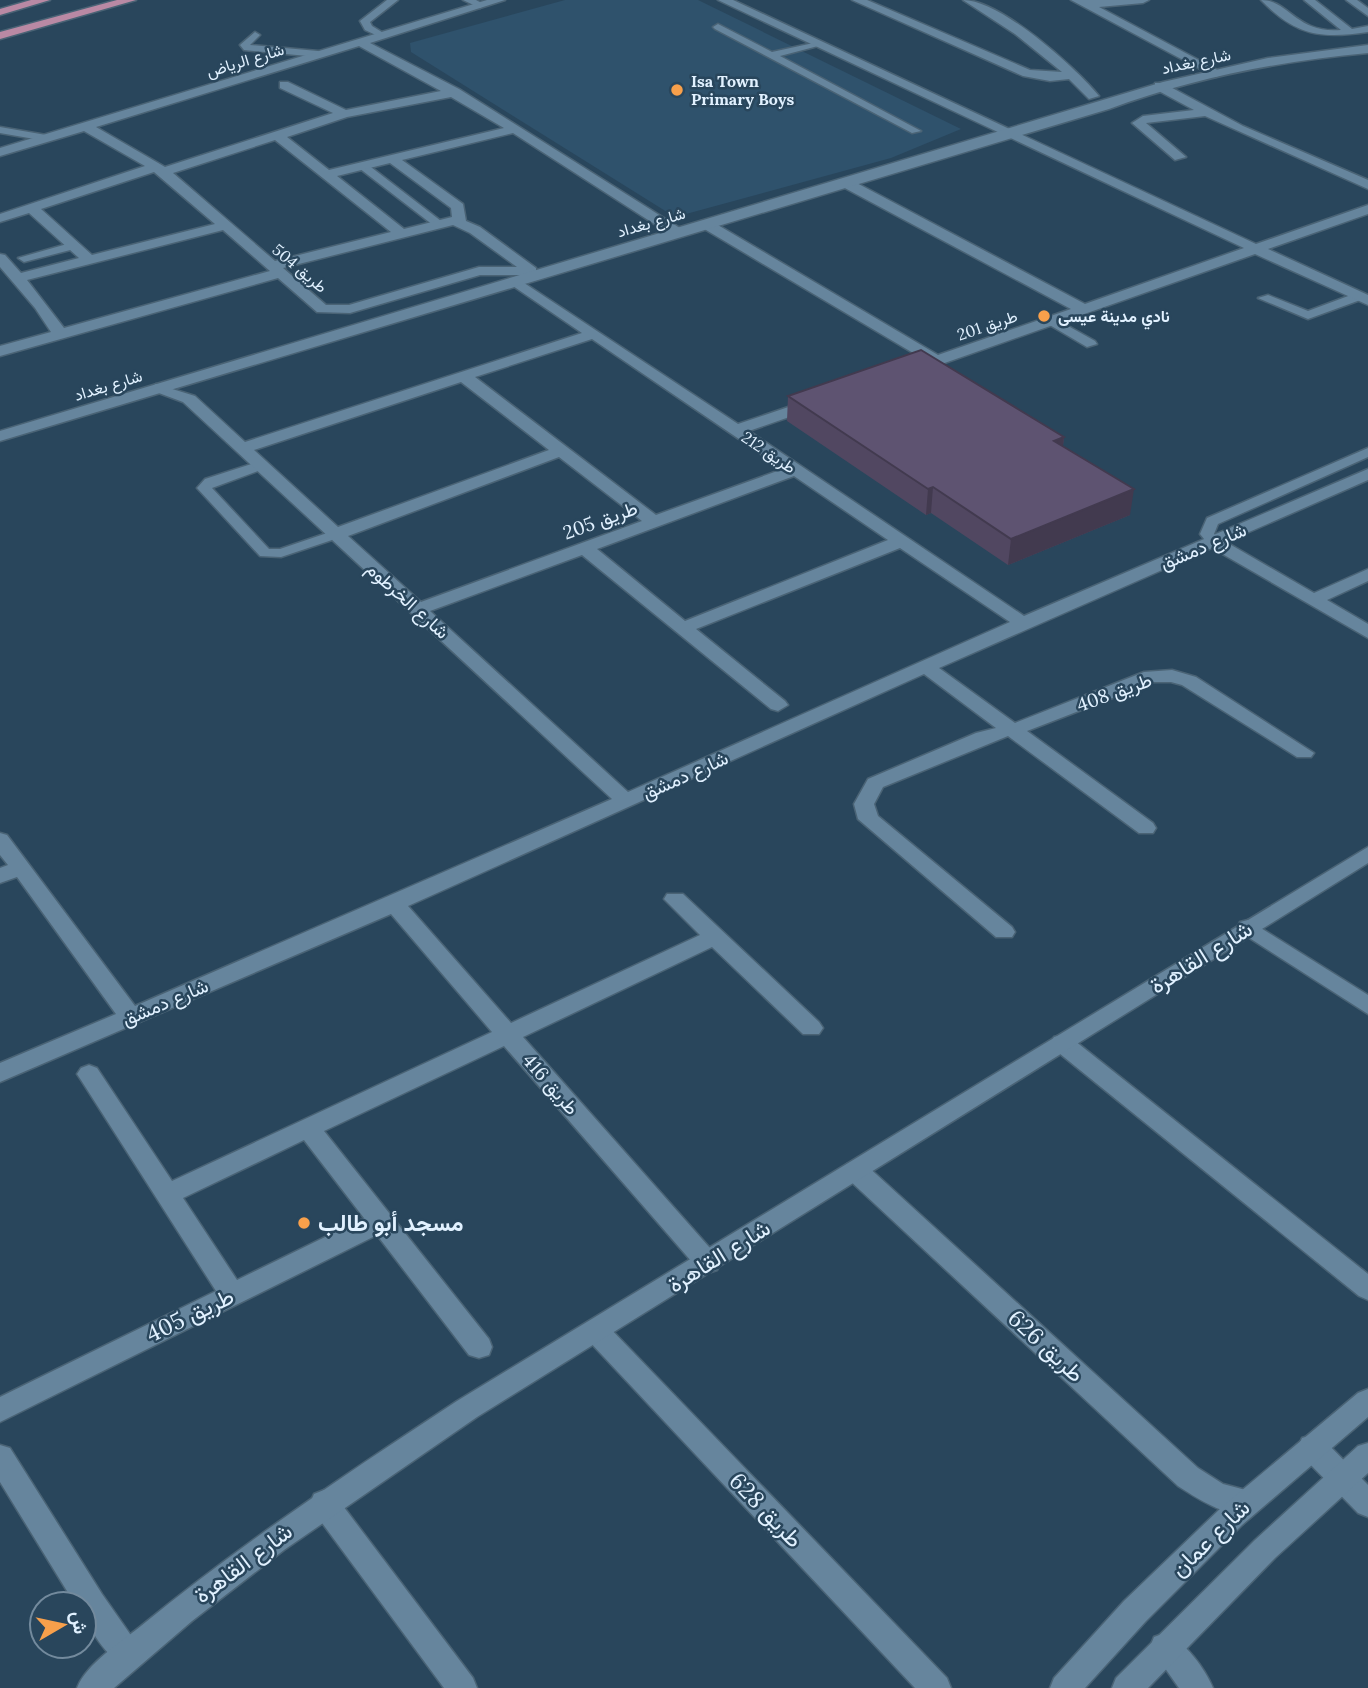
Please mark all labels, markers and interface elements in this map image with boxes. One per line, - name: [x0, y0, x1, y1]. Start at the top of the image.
- street label: شارع الرياض: [204, 39, 287, 83]
- street label: شارع بغداد: [1160, 44, 1233, 80]
- place label: Isa Town Primary Boys: [691, 71, 795, 109]
- marker: Isa Town Primary Boys: [669, 82, 685, 98]
- street label: شارع بغداد: [615, 203, 688, 243]
- street label: طريق 504: [268, 239, 332, 297]
- street label: طريق 201: [954, 305, 1020, 346]
- place label: نادي مدينة عيسى: [1058, 306, 1170, 330]
- marker: نادي مدينة عيسى: [1036, 308, 1052, 324]
- street label: شارع بغداد: [72, 365, 145, 407]
- street label: طريق 212: [737, 427, 800, 478]
- street label: طريق 205: [559, 495, 641, 545]
- street label: شارع دمشق: [1156, 517, 1250, 576]
- street label: شارع الخرطوم: [361, 556, 455, 644]
- street label: طريق 408: [1073, 667, 1155, 717]
- street label: شارع دمشق: [638, 745, 732, 805]
- street label: شارع القاهرة: [1144, 914, 1258, 1001]
- street label: شارع دمشق: [118, 973, 212, 1032]
- street label: طريق 416: [518, 1048, 584, 1120]
- place label: مسجد أبو طالب: [318, 1208, 464, 1238]
- street label: شارع القاهرة: [662, 1213, 776, 1300]
- marker: مسجد أبو طالب: [296, 1215, 312, 1231]
- street label: طريق 405: [141, 1281, 239, 1349]
- street label: طريق 626: [1001, 1303, 1091, 1389]
- street label: طريق 628: [723, 1466, 809, 1554]
- street label: شارع عمان: [1164, 1493, 1257, 1584]
- street label: شارع القاهرة: [188, 1516, 299, 1611]
- north arrow: [28, 1590, 98, 1660]
- text: ش: [66, 1609, 93, 1636]

